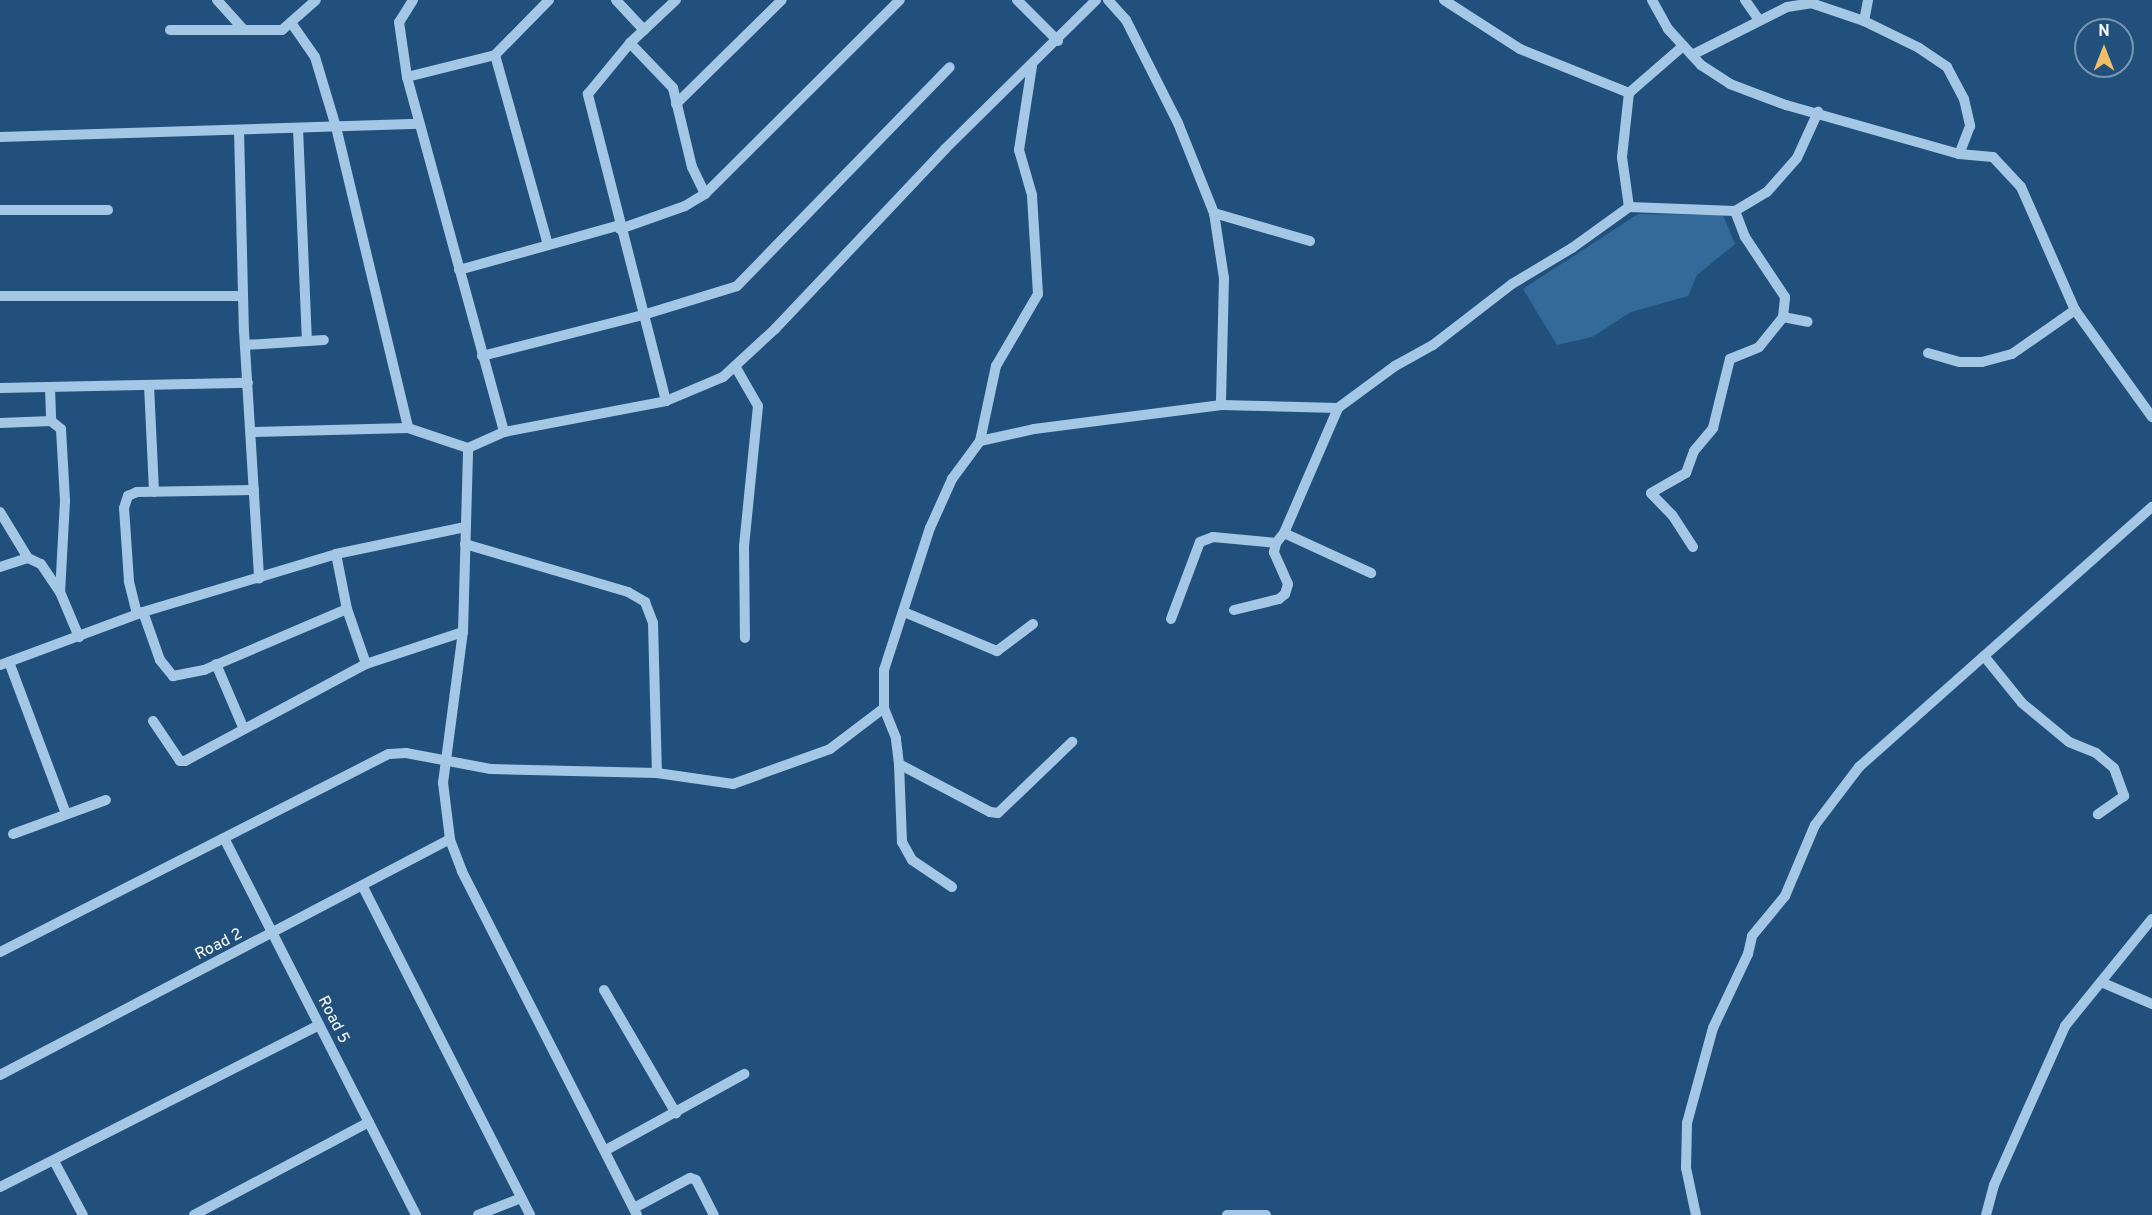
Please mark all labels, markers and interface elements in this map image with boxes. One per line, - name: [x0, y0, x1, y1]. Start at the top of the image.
- north arrow: [2074, 18, 2134, 78]
- text: N: [2098, 22, 2110, 42]
- street label: Road 2: [192, 925, 246, 965]
- street label: Road 5: [313, 993, 353, 1047]

